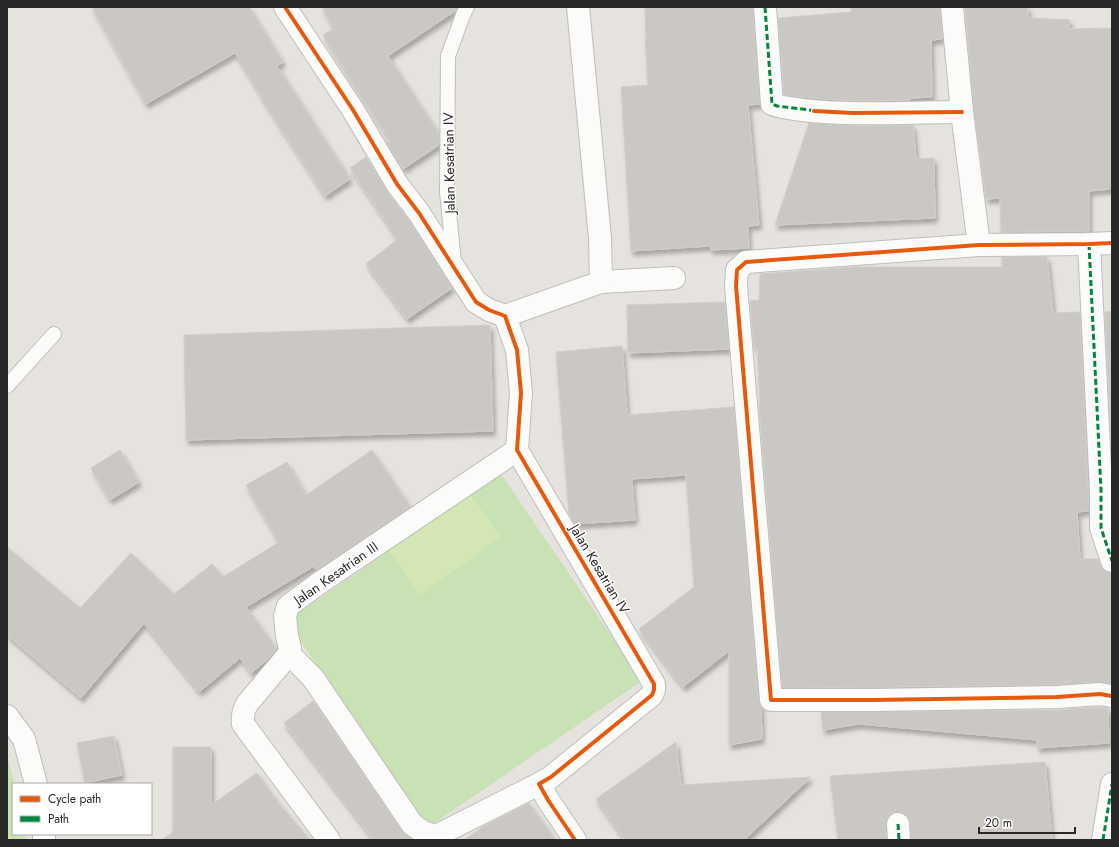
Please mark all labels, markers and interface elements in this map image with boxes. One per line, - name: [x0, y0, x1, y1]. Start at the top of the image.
- street label: Jalan Kesatrian IV: [438, 111, 460, 216]
- street label: Jalan Kesatrian IV: [564, 519, 635, 618]
- street label: Jalan Kesatrian III: [288, 536, 382, 611]
- legend: [12, 783, 152, 835]
- text: Cycle path: [48, 790, 101, 808]
- scale bar: [979, 809, 1075, 835]
- text: Path: [48, 810, 69, 828]
- text: 20 m: [985, 814, 1012, 832]

